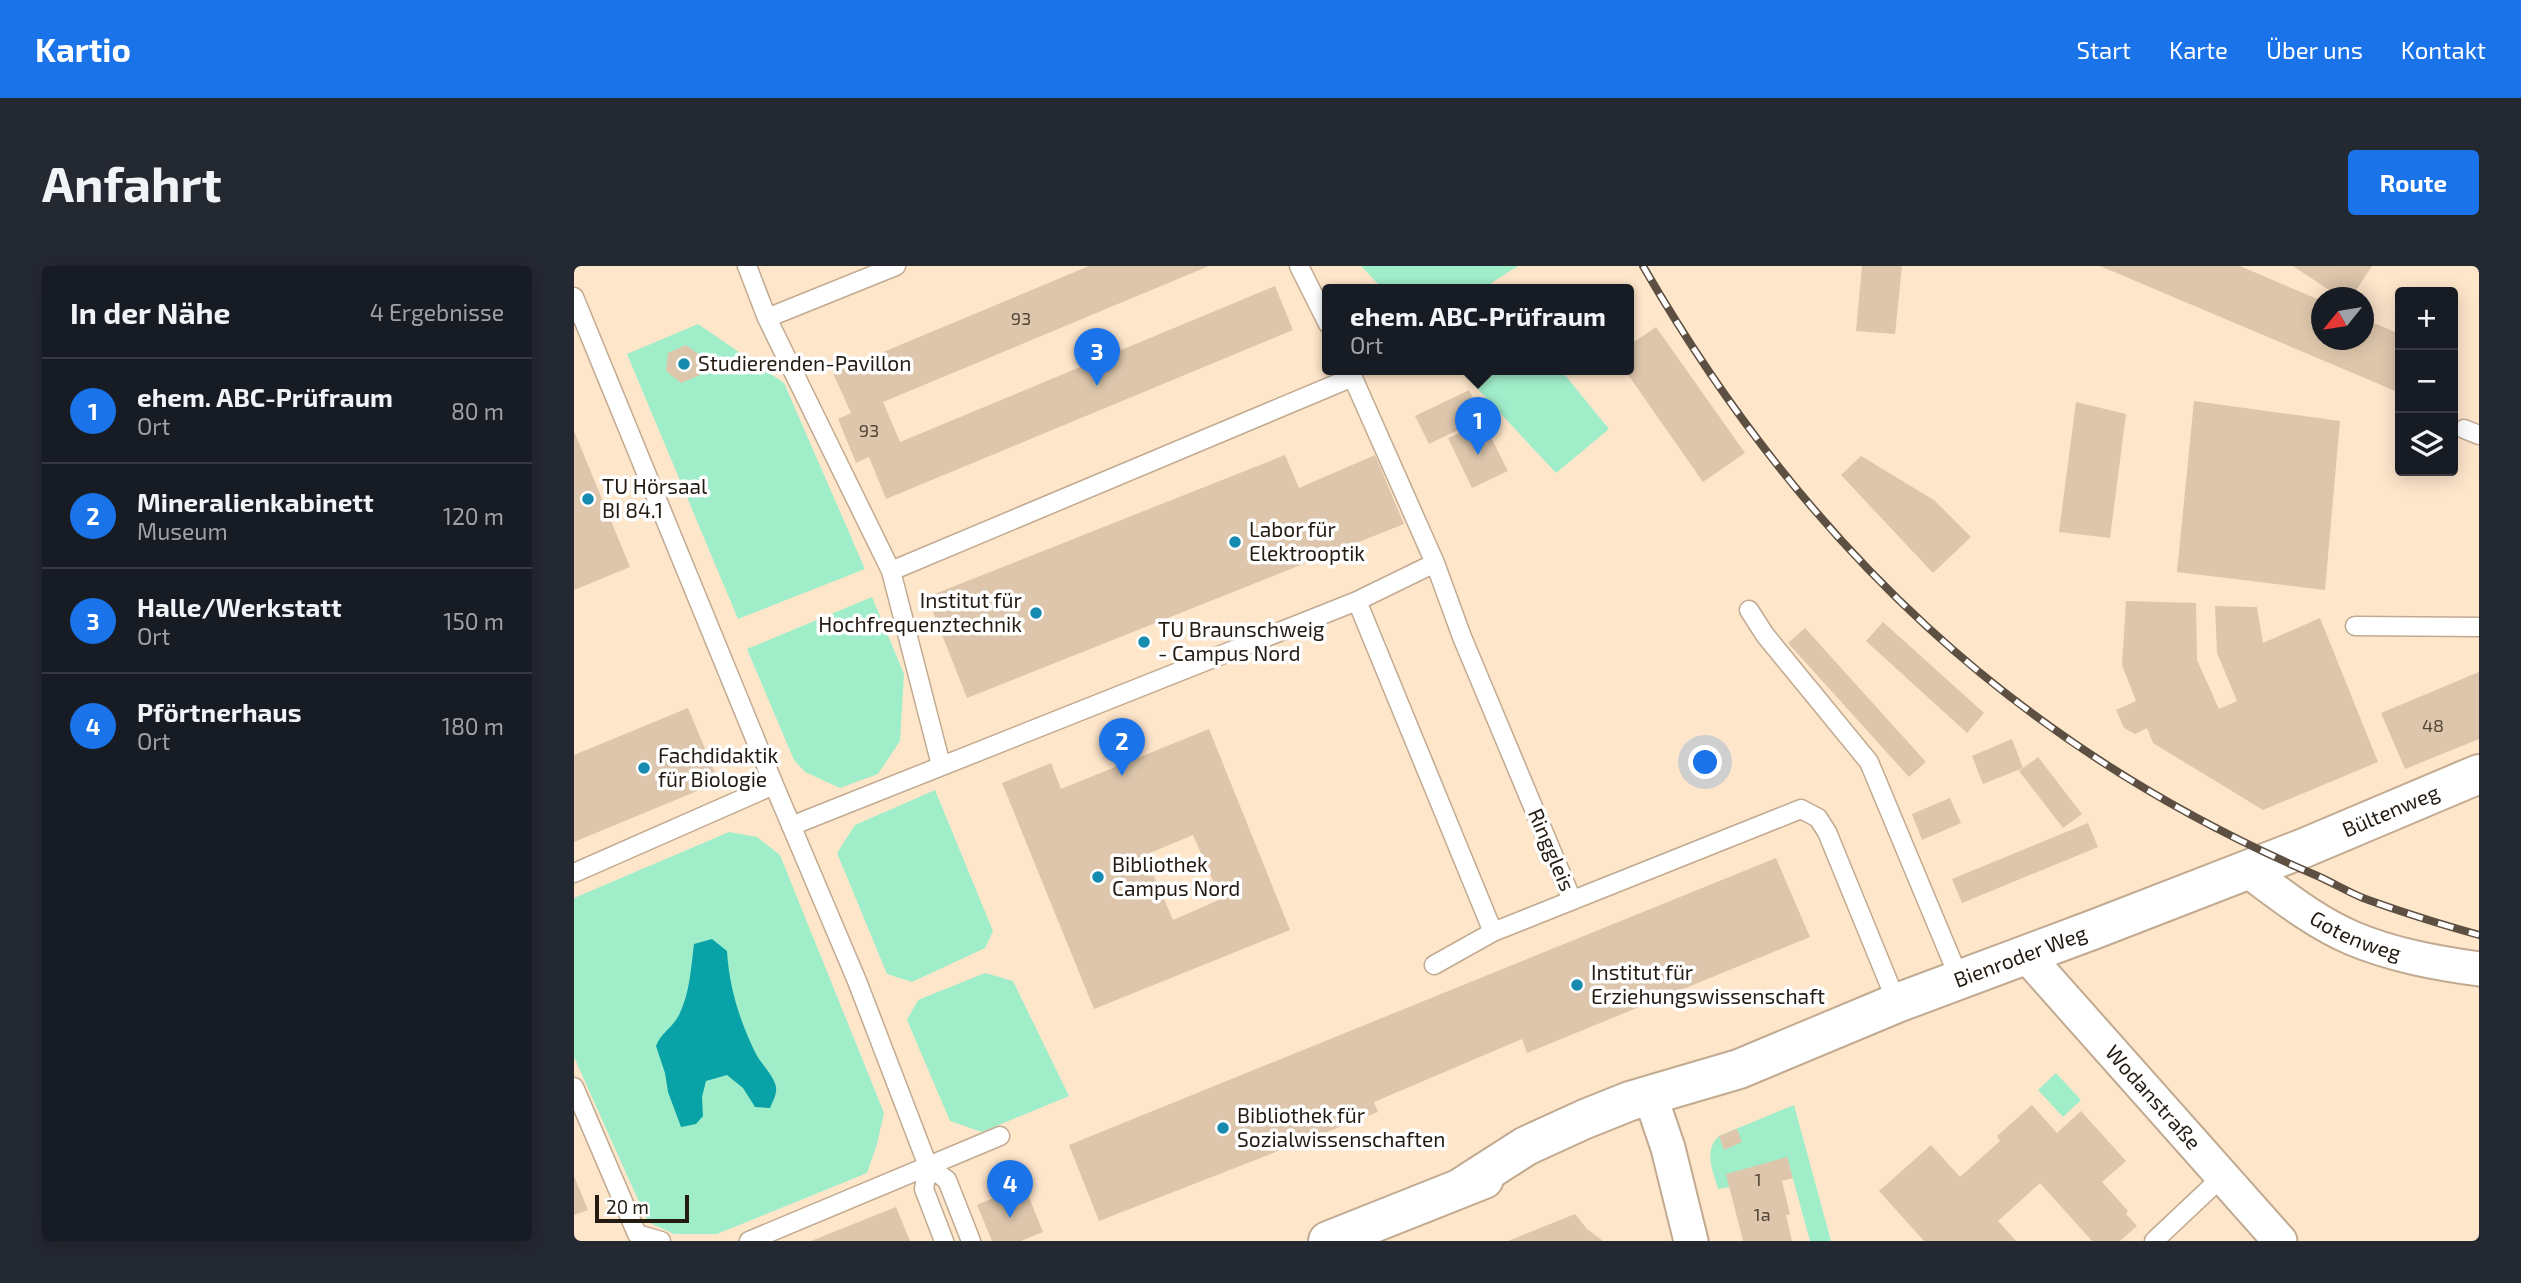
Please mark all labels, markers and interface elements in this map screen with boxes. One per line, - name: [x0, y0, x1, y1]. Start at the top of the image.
- text: Kartio: [35, 29, 131, 69]
- text: Start: [2077, 35, 2131, 64]
- text: Karte: [2169, 35, 2228, 64]
- text: Über uns: [2266, 35, 2363, 64]
- text: Kontakt: [2401, 35, 2486, 64]
- button: Route: [2348, 150, 2479, 215]
- text: Anfahrt: [42, 153, 222, 212]
- popup: [1322, 284, 1634, 375]
- north arrow: [2311, 287, 2374, 350]
- map controls: [2395, 287, 2458, 476]
- button: +: [2395, 287, 2458, 350]
- text: In der Nähe: [70, 294, 231, 330]
- text: 4 Ergebnisse: [370, 298, 504, 326]
- text: ehem. ABC-Prüfraum: [1350, 300, 1606, 331]
- house number: 93: [1011, 307, 1031, 329]
- pin: 3: [1074, 328, 1120, 386]
- text: Ort: [1350, 331, 1383, 359]
- place label: Studierenden-Pavillon: [698, 350, 912, 375]
- button: −: [2395, 350, 2458, 413]
- marker: Studierenden-Pavillon: [676, 356, 692, 372]
- text: ehem. ABC-Prüfraum: [137, 381, 393, 412]
- text: 1: [88, 397, 98, 425]
- text: 80 m: [451, 397, 504, 425]
- pin: 1: [1455, 397, 1501, 455]
- text: Ort: [137, 412, 170, 440]
- button: layers: [2395, 413, 2458, 476]
- house number: 93: [859, 419, 879, 441]
- place label: TU Hörsaal BI 84.1: [602, 473, 708, 522]
- text: Mineralienkabinett: [137, 486, 374, 517]
- marker: TU Hörsaal BI 84.1: [580, 491, 596, 507]
- text: 2: [86, 502, 100, 530]
- text: 120 m: [443, 502, 504, 530]
- place label: Labor für Elektrooptik: [1249, 516, 1365, 565]
- text: Museum: [137, 517, 228, 545]
- marker: Labor für Elektrooptik: [1227, 534, 1243, 550]
- place label: Institut für Hochfrequenztechnik: [818, 587, 1023, 636]
- text: Halle/Werkstatt: [137, 591, 342, 622]
- marker: Institut für Hochfrequenztechnik: [1028, 605, 1044, 621]
- text: 3: [86, 607, 100, 635]
- text: 150 m: [443, 607, 504, 635]
- place label: TU Braunschweig - Campus Nord: [1158, 616, 1325, 665]
- text: Ort: [137, 622, 170, 650]
- marker: TU Braunschweig - Campus Nord: [1136, 634, 1152, 650]
- text: Pförtnerhaus: [137, 696, 302, 727]
- text: 4: [86, 712, 100, 740]
- text: 180 m: [442, 712, 504, 740]
- house number: 48: [2422, 714, 2444, 736]
- pin: 2: [1099, 718, 1145, 776]
- text: Ort: [137, 727, 170, 755]
- place label: Fachdidaktik für Biologie: [658, 742, 779, 791]
- your location: [1688, 745, 1722, 779]
- marker: Fachdidaktik für Biologie: [636, 760, 652, 776]
- street label: Bültenweg: [2338, 778, 2443, 841]
- street label: Ringgleis: [1524, 804, 1581, 894]
- place label: Bibliothek Campus Nord: [1112, 851, 1240, 900]
- marker: Bibliothek Campus Nord: [1090, 869, 1106, 885]
- street label: Gotenweg: [2306, 904, 2404, 965]
- street label: Bienroder Weg: [1950, 919, 2090, 992]
- place label: Institut für Erziehungswissenschaft: [1591, 959, 1825, 1008]
- marker: Institut für Erziehungswissenschaft: [1569, 977, 1585, 993]
- street label: Wodanstraße: [2101, 1039, 2207, 1154]
- place label: Bibliothek für Sozialwissenschaften: [1237, 1102, 1446, 1151]
- marker: Bibliothek für Sozialwissenschaften: [1215, 1120, 1231, 1136]
- pin: 4: [987, 1160, 1033, 1218]
- house number: 1: [1754, 1168, 1762, 1190]
- scale bar: [595, 1192, 690, 1224]
- text: 20 m: [606, 1195, 649, 1218]
- house number: 1a: [1753, 1203, 1771, 1225]

